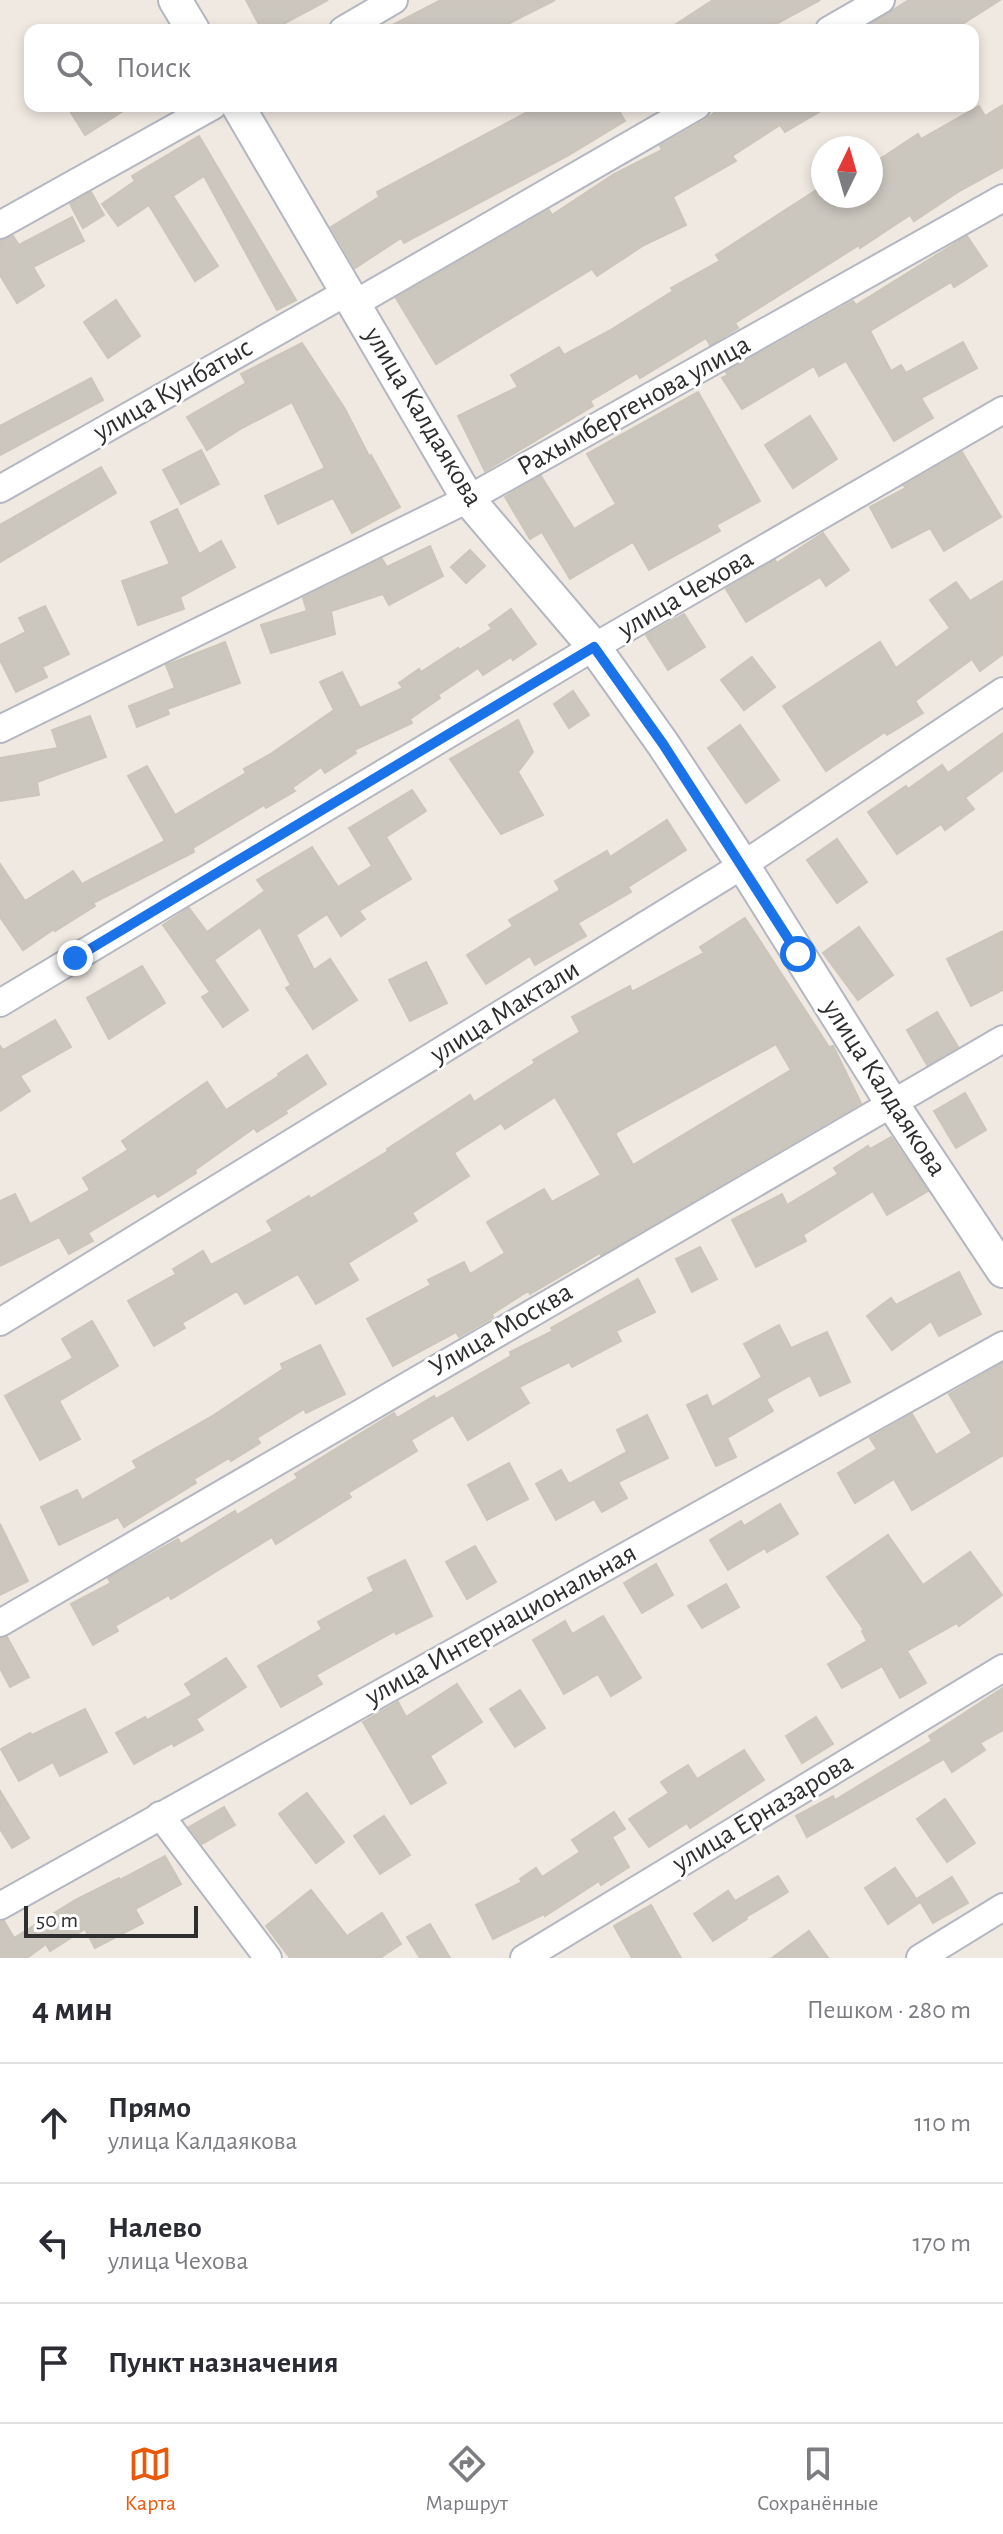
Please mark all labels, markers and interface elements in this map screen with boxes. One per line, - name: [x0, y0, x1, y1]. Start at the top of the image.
- search box: [24, 24, 979, 112]
- icon: search: [52, 46, 96, 90]
- text: Поиск: [116, 53, 191, 83]
- north arrow: [811, 136, 883, 208]
- street label: улица Калдаякова: [358, 321, 488, 512]
- street label: Рахымбергенова улица: [513, 330, 755, 482]
- street label: улица Кунбатыс: [88, 333, 257, 447]
- street label: улица Чехова: [613, 544, 759, 644]
- route start: [780, 936, 816, 972]
- route end: [57, 940, 93, 976]
- street label: улица Мактали: [425, 955, 584, 1069]
- street label: улица Калдаякова: [816, 994, 951, 1181]
- street label: Улица Москва: [425, 1278, 577, 1382]
- street label: улица Интернациональная: [360, 1539, 641, 1712]
- street label: улица Ерназарова: [667, 1748, 858, 1878]
- scale bar: [24, 1902, 198, 1938]
- text: 50 m: [36, 1909, 78, 1931]
- text: 4 мин: [32, 1993, 113, 2027]
- text: Пешком · 280 m: [807, 1997, 971, 2023]
- text: Прямо: [108, 2093, 191, 2123]
- icon: ahead: [32, 2101, 76, 2145]
- text: 110 m: [914, 2110, 971, 2136]
- text: улица Калдаякова: [108, 2128, 298, 2154]
- text: Налево: [108, 2213, 202, 2243]
- icon: left: [32, 2221, 76, 2265]
- text: 170 m: [912, 2230, 971, 2256]
- text: улица Чехова: [108, 2248, 248, 2274]
- icon: arrive: [32, 2341, 76, 2385]
- text: Пункт назначения: [108, 2348, 339, 2378]
- tab: Карта: [125, 2442, 176, 2516]
- tab: Маршрут: [425, 2442, 508, 2516]
- tab: Сохранённые: [757, 2442, 878, 2516]

